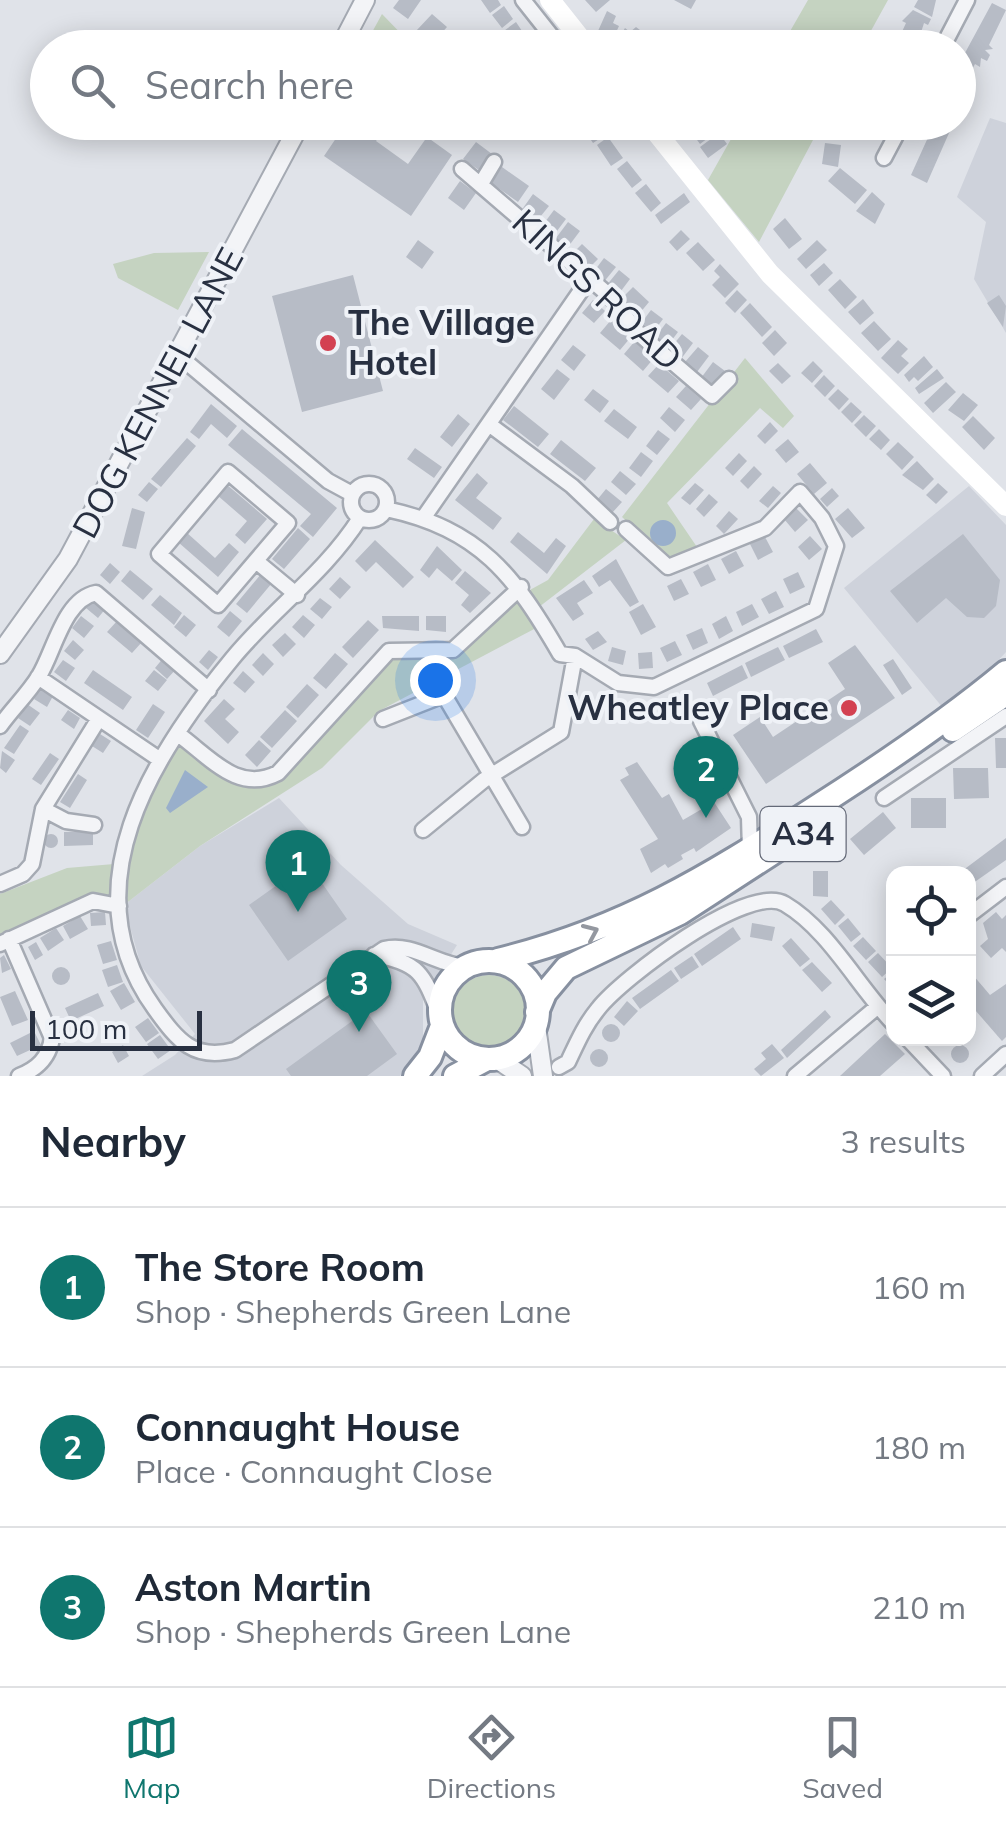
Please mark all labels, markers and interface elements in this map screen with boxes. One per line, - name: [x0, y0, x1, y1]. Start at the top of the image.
- search box: [30, 30, 976, 140]
- icon: search: [65, 58, 120, 113]
- text: Search here: [145, 61, 354, 109]
- street label: KINGS ROAD: [504, 199, 692, 379]
- street label: DOG KENNEL LANE: [62, 240, 252, 545]
- place label: The Village Hotel: [348, 300, 535, 384]
- marker: The Village Hotel: [317, 332, 339, 354]
- your location: [410, 655, 461, 706]
- place label: Wheatley Place: [567, 685, 829, 729]
- marker: Wheatley Place: [838, 697, 860, 719]
- pin: 2: [674, 736, 738, 818]
- road number: A34: [760, 807, 846, 861]
- pin: 1: [266, 830, 330, 912]
- map controls: [886, 866, 976, 1046]
- button: locate: [886, 866, 976, 956]
- one-way arrow: [581, 924, 599, 944]
- pin: 3: [326, 950, 392, 1032]
- button: layers: [886, 956, 976, 1046]
- scale bar: [30, 1006, 202, 1050]
- text: 100 m: [45, 1011, 127, 1046]
- text: Nearby: [40, 1115, 186, 1168]
- text: 3 results: [841, 1121, 966, 1161]
- text: The Store Room: [135, 1243, 425, 1291]
- text: 1: [63, 1267, 82, 1307]
- text: 160 m: [872, 1267, 966, 1307]
- text: Shop · Shepherds Green Lane: [135, 1291, 571, 1331]
- text: Connaught House: [135, 1403, 460, 1451]
- text: 2: [63, 1427, 82, 1467]
- text: 180 m: [872, 1427, 966, 1467]
- text: Place · Connaught Close: [135, 1451, 493, 1491]
- text: Aston Martin: [135, 1563, 372, 1611]
- text: 3: [63, 1587, 82, 1627]
- text: 210 m: [872, 1587, 966, 1627]
- text: Shop · Shepherds Green Lane: [135, 1611, 571, 1651]
- tab: Map: [123, 1710, 181, 1805]
- tab: Directions: [427, 1710, 556, 1805]
- tab: Saved: [802, 1710, 883, 1805]

